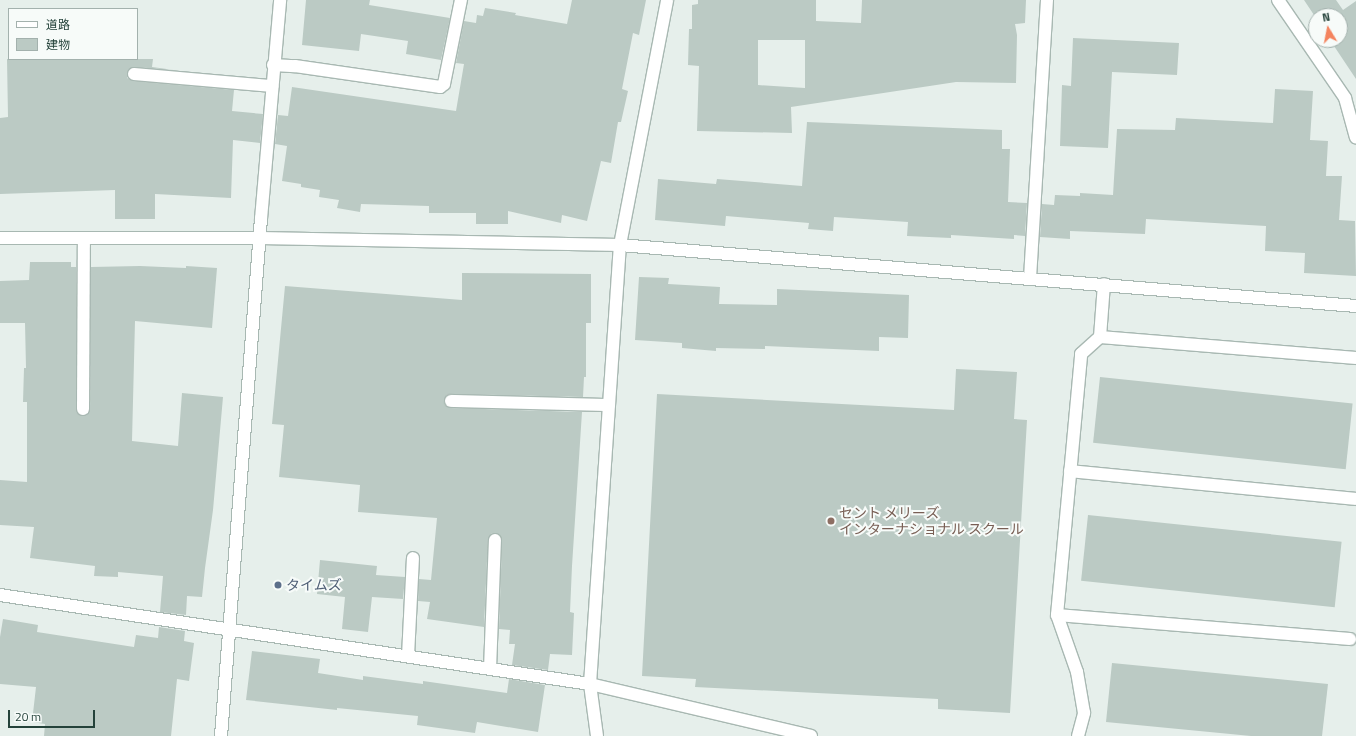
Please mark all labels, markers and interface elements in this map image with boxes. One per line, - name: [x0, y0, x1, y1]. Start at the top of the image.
- legend: [8, 8, 138, 60]
- north arrow: [1308, 8, 1348, 48]
- text: N: [1321, 9, 1331, 26]
- text: 道路: [46, 15, 70, 34]
- text: 建物: [46, 35, 70, 54]
- place label: セント メリーズ インターナショナル スクール: [839, 505, 1024, 538]
- marker: セント メリーズ インターナショナル スクール: [826, 516, 836, 526]
- place label: タイムズ: [286, 577, 342, 593]
- marker: タイムズ: [273, 580, 283, 590]
- scale bar: [10, 702, 97, 728]
- text: 20 m: [15, 707, 41, 726]

